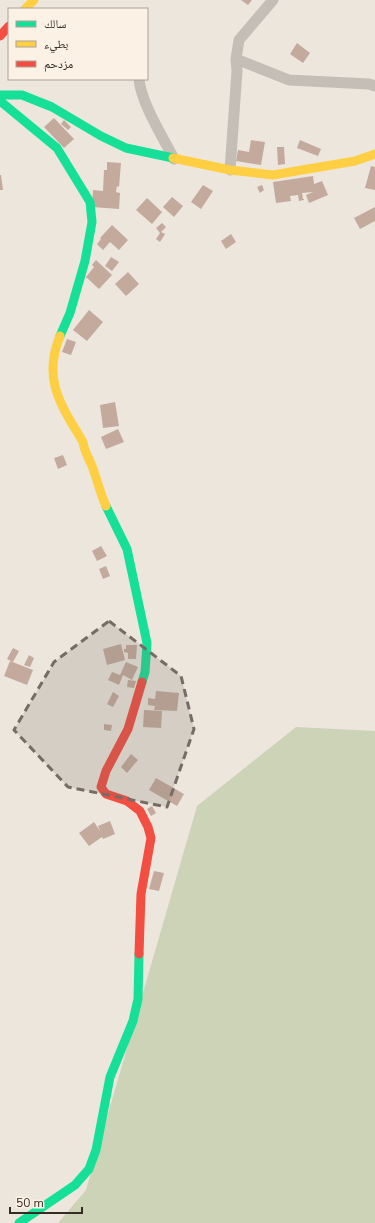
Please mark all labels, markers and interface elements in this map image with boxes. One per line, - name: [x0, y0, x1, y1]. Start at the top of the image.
- legend: [8, 8, 148, 80]
- text: سالك: [44, 16, 66, 32]
- text: بطيء: [44, 36, 68, 54]
- text: مزدحم: [44, 56, 73, 72]
- scale bar: [10, 1189, 82, 1215]
- text: 50 m: [16, 1195, 44, 1211]

